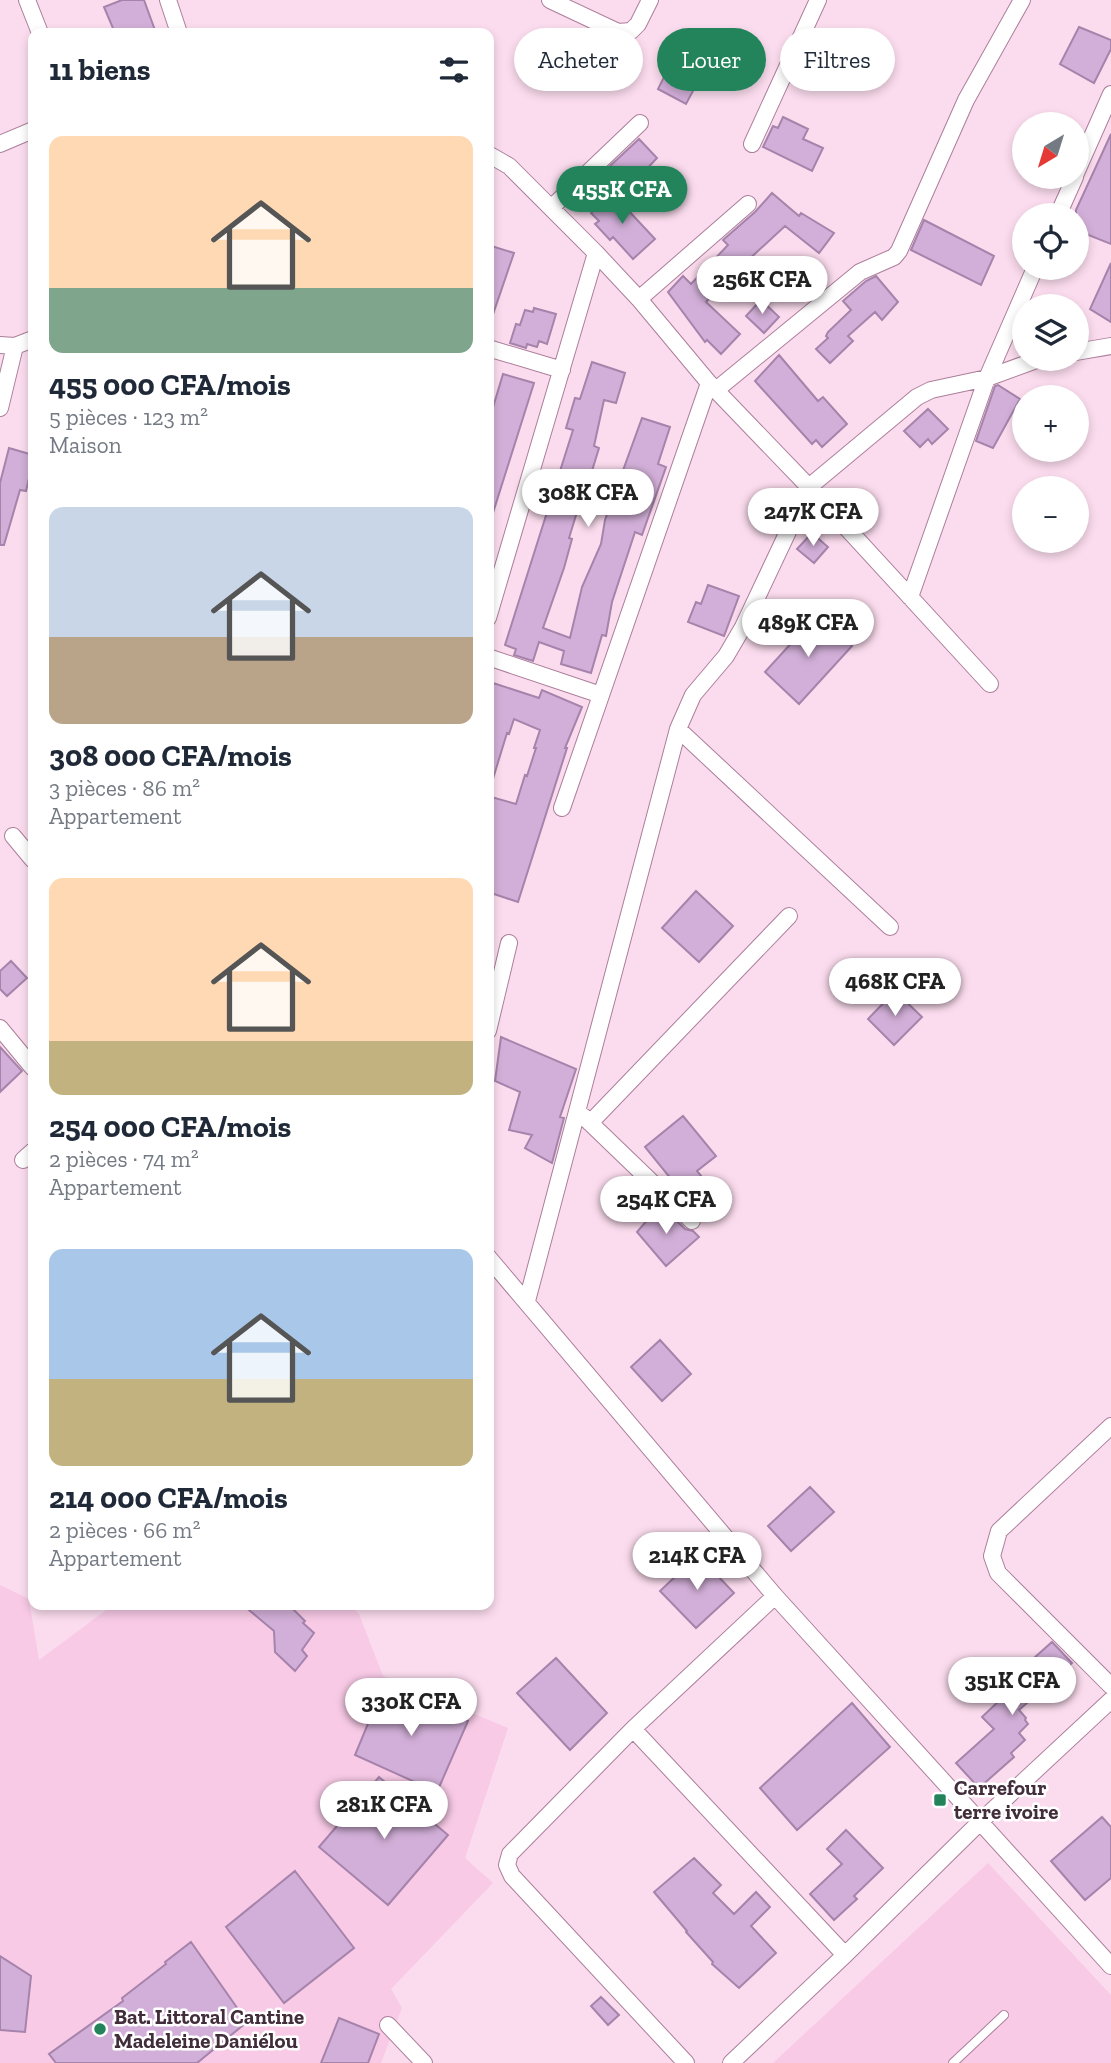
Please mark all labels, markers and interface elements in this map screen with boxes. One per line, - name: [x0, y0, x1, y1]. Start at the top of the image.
- chip: Acheter: [514, 28, 643, 91]
- chip: Louer: [657, 28, 766, 91]
- chip: Filtres: [780, 28, 895, 91]
- icon: filters: [435, 51, 473, 89]
- text: 11 biens: [49, 52, 150, 88]
- north arrow: [1012, 112, 1088, 189]
- map controls: [1012, 112, 1089, 553]
- pin: 455K CFA: [550, 166, 694, 226]
- text: 455K CFA: [572, 175, 672, 203]
- icon: home: [198, 182, 324, 308]
- button: locate: [1012, 203, 1089, 280]
- pin: 256K CFA: [690, 256, 834, 316]
- text: 256K CFA: [713, 265, 811, 293]
- button: layers: [1012, 294, 1089, 371]
- text: 455 000 CFA/mois: [49, 367, 291, 403]
- button: +: [1012, 385, 1089, 462]
- text: 5 pièces · 123 m²: [49, 403, 208, 431]
- text: Maison: [49, 431, 122, 459]
- pin: 308K CFA: [516, 470, 660, 529]
- button: −: [1012, 476, 1089, 553]
- text: 308K CFA: [538, 478, 638, 506]
- pin: 247K CFA: [741, 489, 885, 548]
- text: 247K CFA: [764, 497, 862, 525]
- icon: home: [198, 553, 324, 679]
- pin: 489K CFA: [736, 600, 880, 659]
- text: 489K CFA: [758, 608, 858, 636]
- text: 308 000 CFA/mois: [49, 738, 292, 774]
- text: 3 pièces · 86 m²: [49, 774, 200, 802]
- text: Appartement: [49, 802, 182, 830]
- icon: home: [198, 924, 324, 1050]
- pin: 468K CFA: [823, 958, 967, 1018]
- text: 468K CFA: [845, 967, 945, 995]
- text: 254 000 CFA/mois: [49, 1109, 291, 1145]
- text: 2 pièces · 74 m²: [49, 1145, 199, 1173]
- text: Appartement: [49, 1173, 182, 1201]
- pin: 254K CFA: [594, 1176, 738, 1236]
- text: 254K CFA: [616, 1185, 716, 1213]
- icon: home: [198, 1295, 324, 1421]
- text: 214 000 CFA/mois: [49, 1480, 288, 1516]
- text: 2 pièces · 66 m²: [49, 1516, 200, 1544]
- pin: 214K CFA: [625, 1532, 769, 1592]
- text: 214K CFA: [649, 1541, 745, 1569]
- text: Appartement: [49, 1544, 182, 1572]
- pin: 351K CFA: [940, 1658, 1084, 1717]
- text: 351K CFA: [964, 1666, 1060, 1694]
- pin: 330K CFA: [339, 1678, 483, 1738]
- text: 330K CFA: [361, 1687, 461, 1715]
- place label: Carrefour terre ivoire: [954, 1775, 1059, 1824]
- pin: 281K CFA: [312, 1782, 456, 1841]
- text: 281K CFA: [336, 1790, 432, 1818]
- marker: Carrefour terre ivoire: [932, 1792, 948, 1808]
- place label: Bat. Littoral Cantine Madeleine Daniélou: [114, 2004, 304, 2053]
- marker: Bat. Littoral Cantine Madeleine Daniélou: [92, 2021, 108, 2037]

